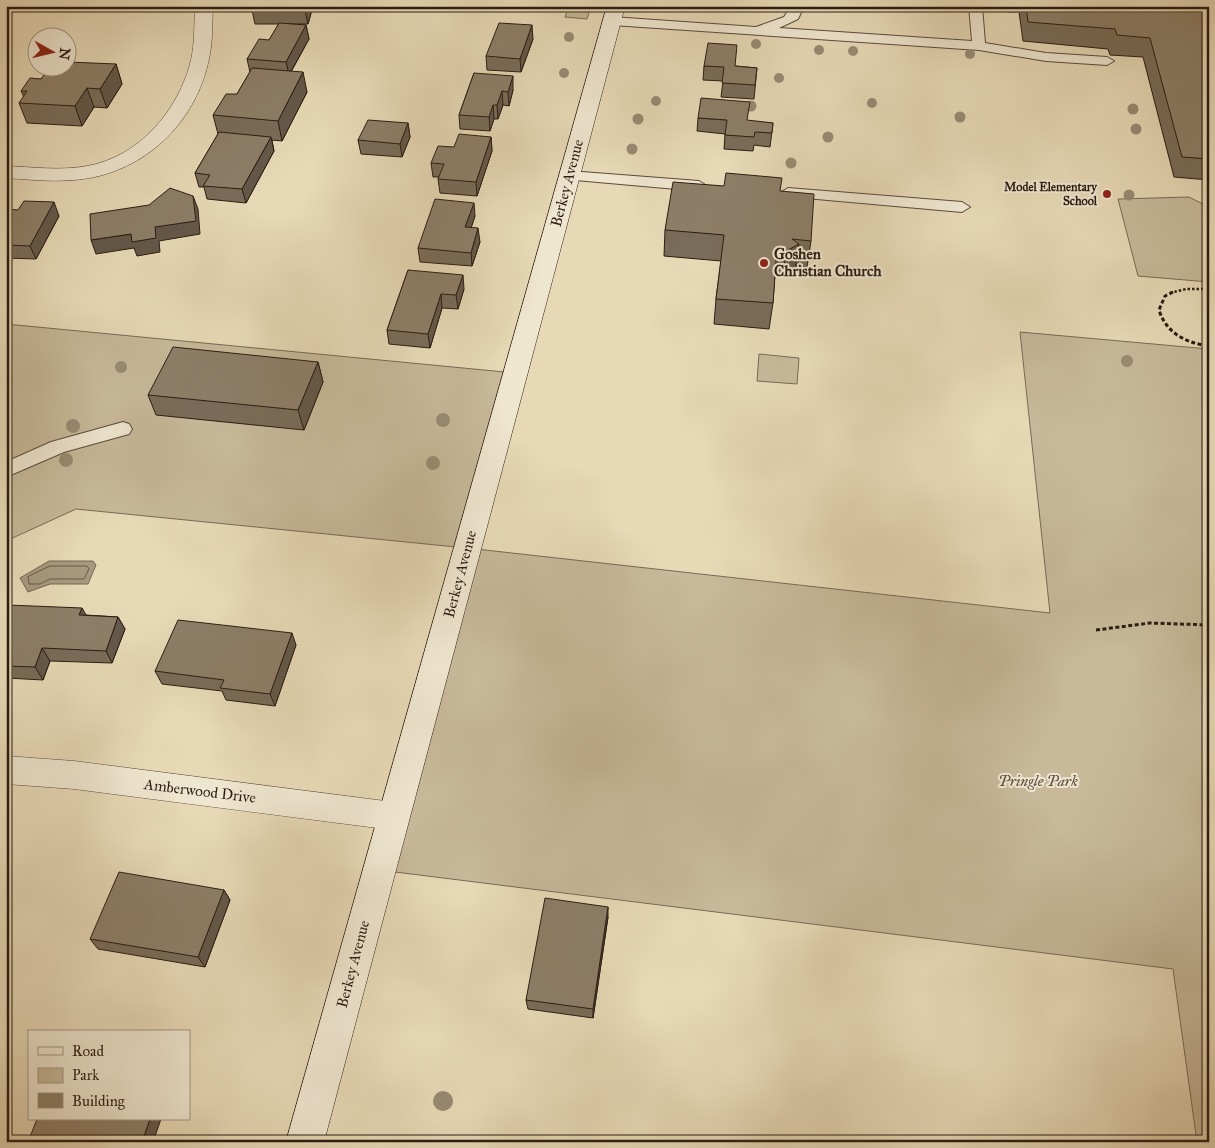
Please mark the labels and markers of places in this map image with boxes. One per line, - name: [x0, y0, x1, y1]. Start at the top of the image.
- place label: Model Elementary School: [1004, 180, 1098, 208]
- marker: Model Elementary School: [1101, 188, 1113, 200]
- place label: Goshen Christian Church: [774, 245, 882, 280]
- marker: Goshen Christian Church: [758, 257, 770, 269]

